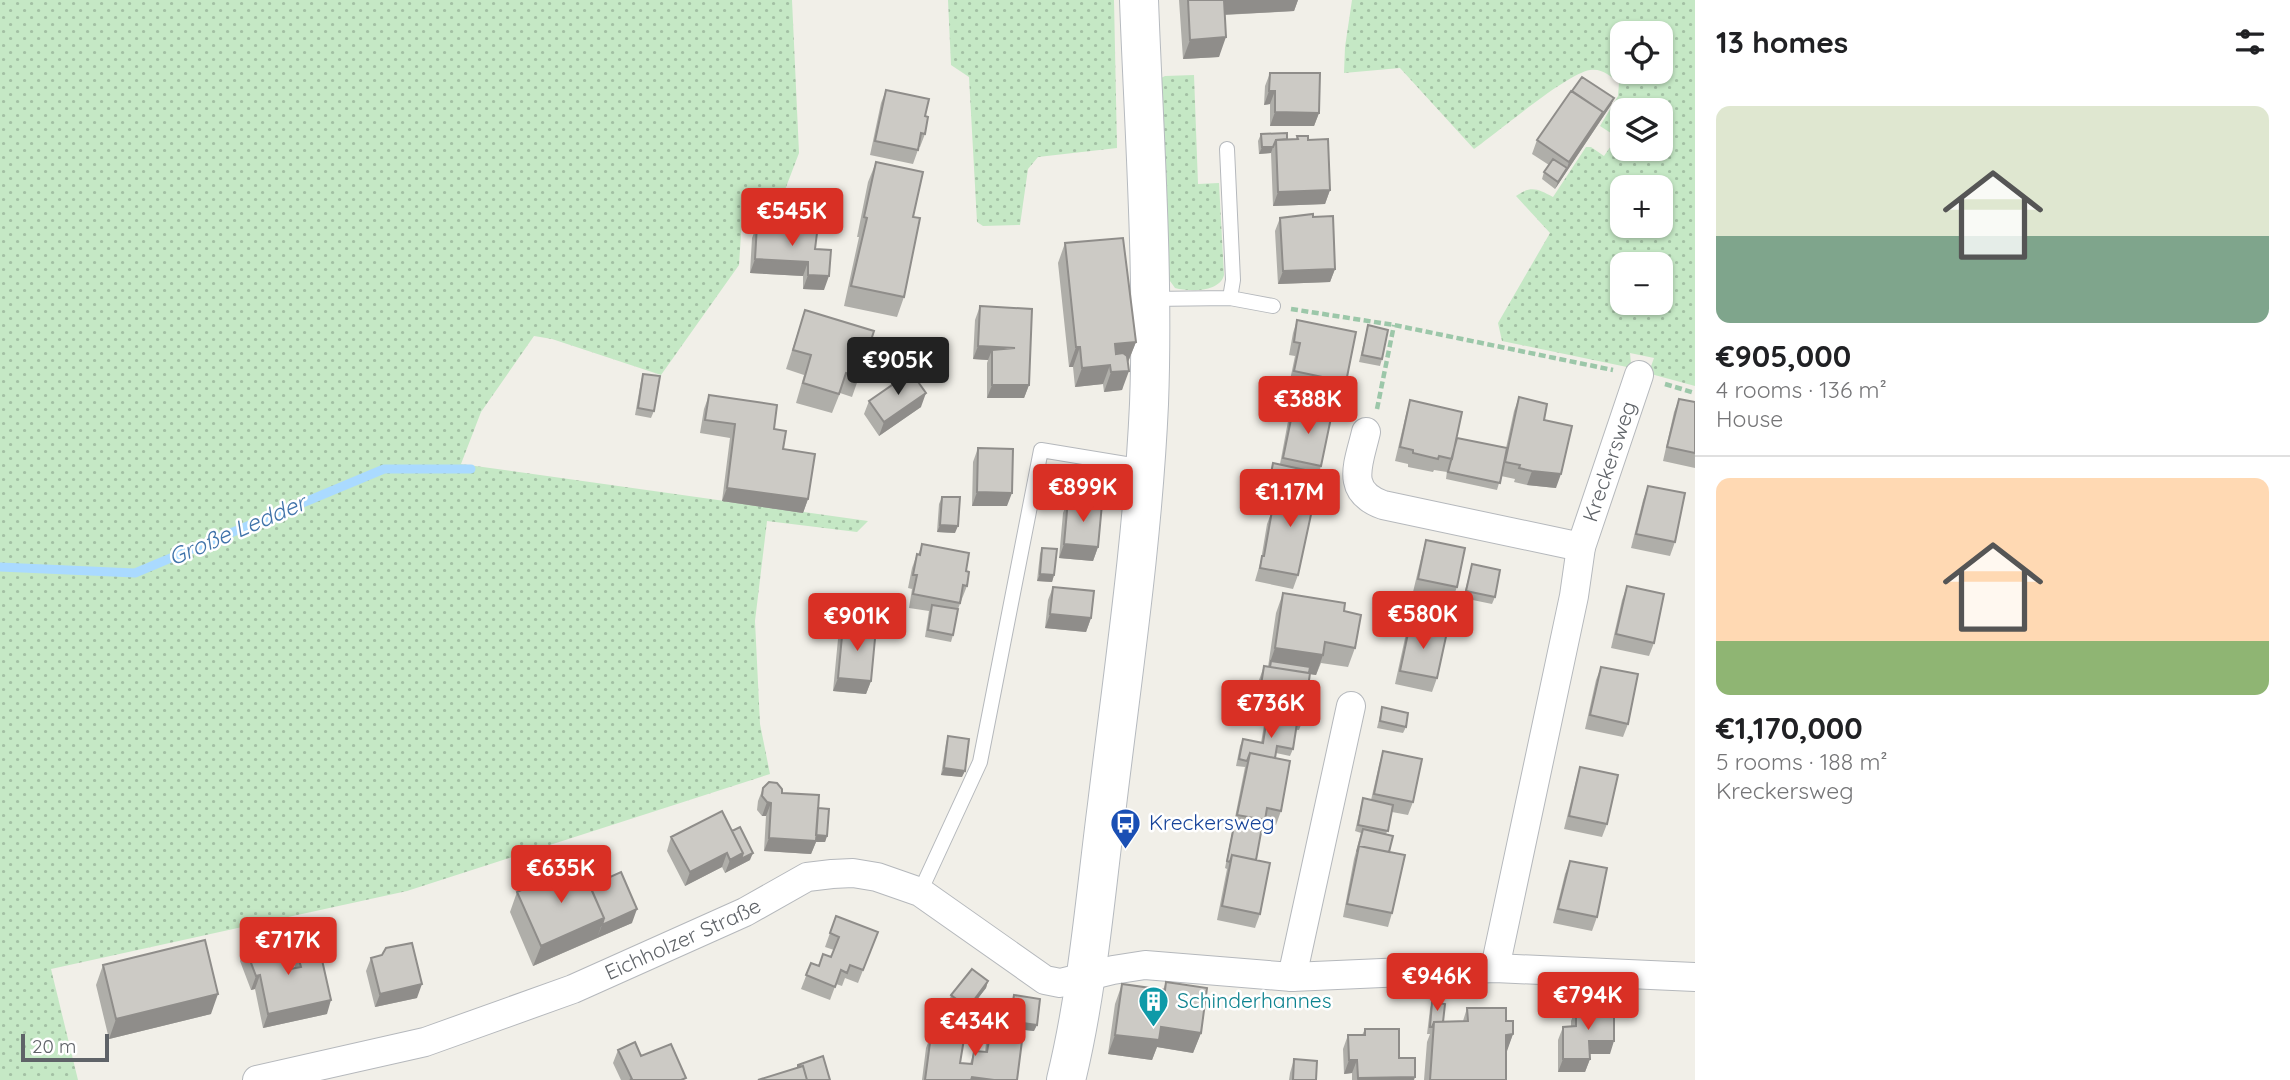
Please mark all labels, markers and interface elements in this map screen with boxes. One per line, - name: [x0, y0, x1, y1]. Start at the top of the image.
- map controls: [1610, 21, 1673, 315]
- button: locate: [1610, 21, 1673, 84]
- text: 13 homes: [1716, 23, 1848, 61]
- icon: filters: [2231, 23, 2269, 61]
- button: layers: [1610, 98, 1673, 161]
- icon: home: [1930, 152, 2056, 278]
- button: +: [1610, 175, 1673, 238]
- pin: €545K: [743, 188, 841, 248]
- text: €545K: [757, 196, 827, 225]
- button: −: [1610, 252, 1673, 315]
- text: €905,000: [1716, 337, 1851, 375]
- pin: €905K: [849, 338, 947, 397]
- text: €905K: [863, 345, 933, 374]
- text: 4 rooms · 136 m²: [1716, 375, 1887, 404]
- pin: €388K: [1259, 376, 1357, 436]
- text: €388K: [1274, 384, 1342, 413]
- street label: Kreckersweg: [1576, 397, 1641, 525]
- text: House: [1716, 404, 1783, 433]
- pin: €899K: [1034, 464, 1132, 524]
- pin: €1.17M: [1233, 470, 1347, 529]
- text: €899K: [1049, 472, 1117, 501]
- text: €1.17M: [1256, 477, 1324, 506]
- water label: Große Ledder: [164, 486, 313, 571]
- icon: home: [1930, 524, 2056, 650]
- pin: €580K: [1374, 592, 1472, 651]
- pin: €901K: [808, 594, 906, 653]
- text: €580K: [1388, 599, 1458, 628]
- text: €901K: [824, 601, 890, 630]
- pin: €736K: [1222, 680, 1320, 740]
- text: €736K: [1237, 688, 1305, 717]
- text: €1,170,000: [1716, 709, 1863, 747]
- text: 5 rooms · 188 m²: [1716, 747, 1888, 776]
- text: Kreckersweg: [1716, 776, 1854, 805]
- bus stop icon: Kreckersweg: [1109, 806, 1143, 850]
- place label: Kreckersweg: [1149, 809, 1275, 835]
- pin: €635K: [512, 846, 610, 905]
- text: €635K: [527, 853, 595, 882]
- street label: Eichholzer Straße: [600, 892, 765, 985]
- pin: €717K: [239, 918, 337, 977]
- text: €717K: [256, 925, 320, 954]
- pin: €946K: [1388, 954, 1486, 1013]
- text: €946K: [1403, 961, 1471, 990]
- pin: €794K: [1539, 972, 1637, 1032]
- text: €794K: [1554, 980, 1622, 1009]
- building icon: Schinderhannes: [1137, 984, 1171, 1028]
- place label: Schinderhannes: [1177, 987, 1332, 1013]
- pin: €434K: [926, 998, 1024, 1058]
- text: €434K: [941, 1006, 1009, 1035]
- scale bar: [21, 1031, 108, 1063]
- text: 20 m: [32, 1034, 76, 1058]

